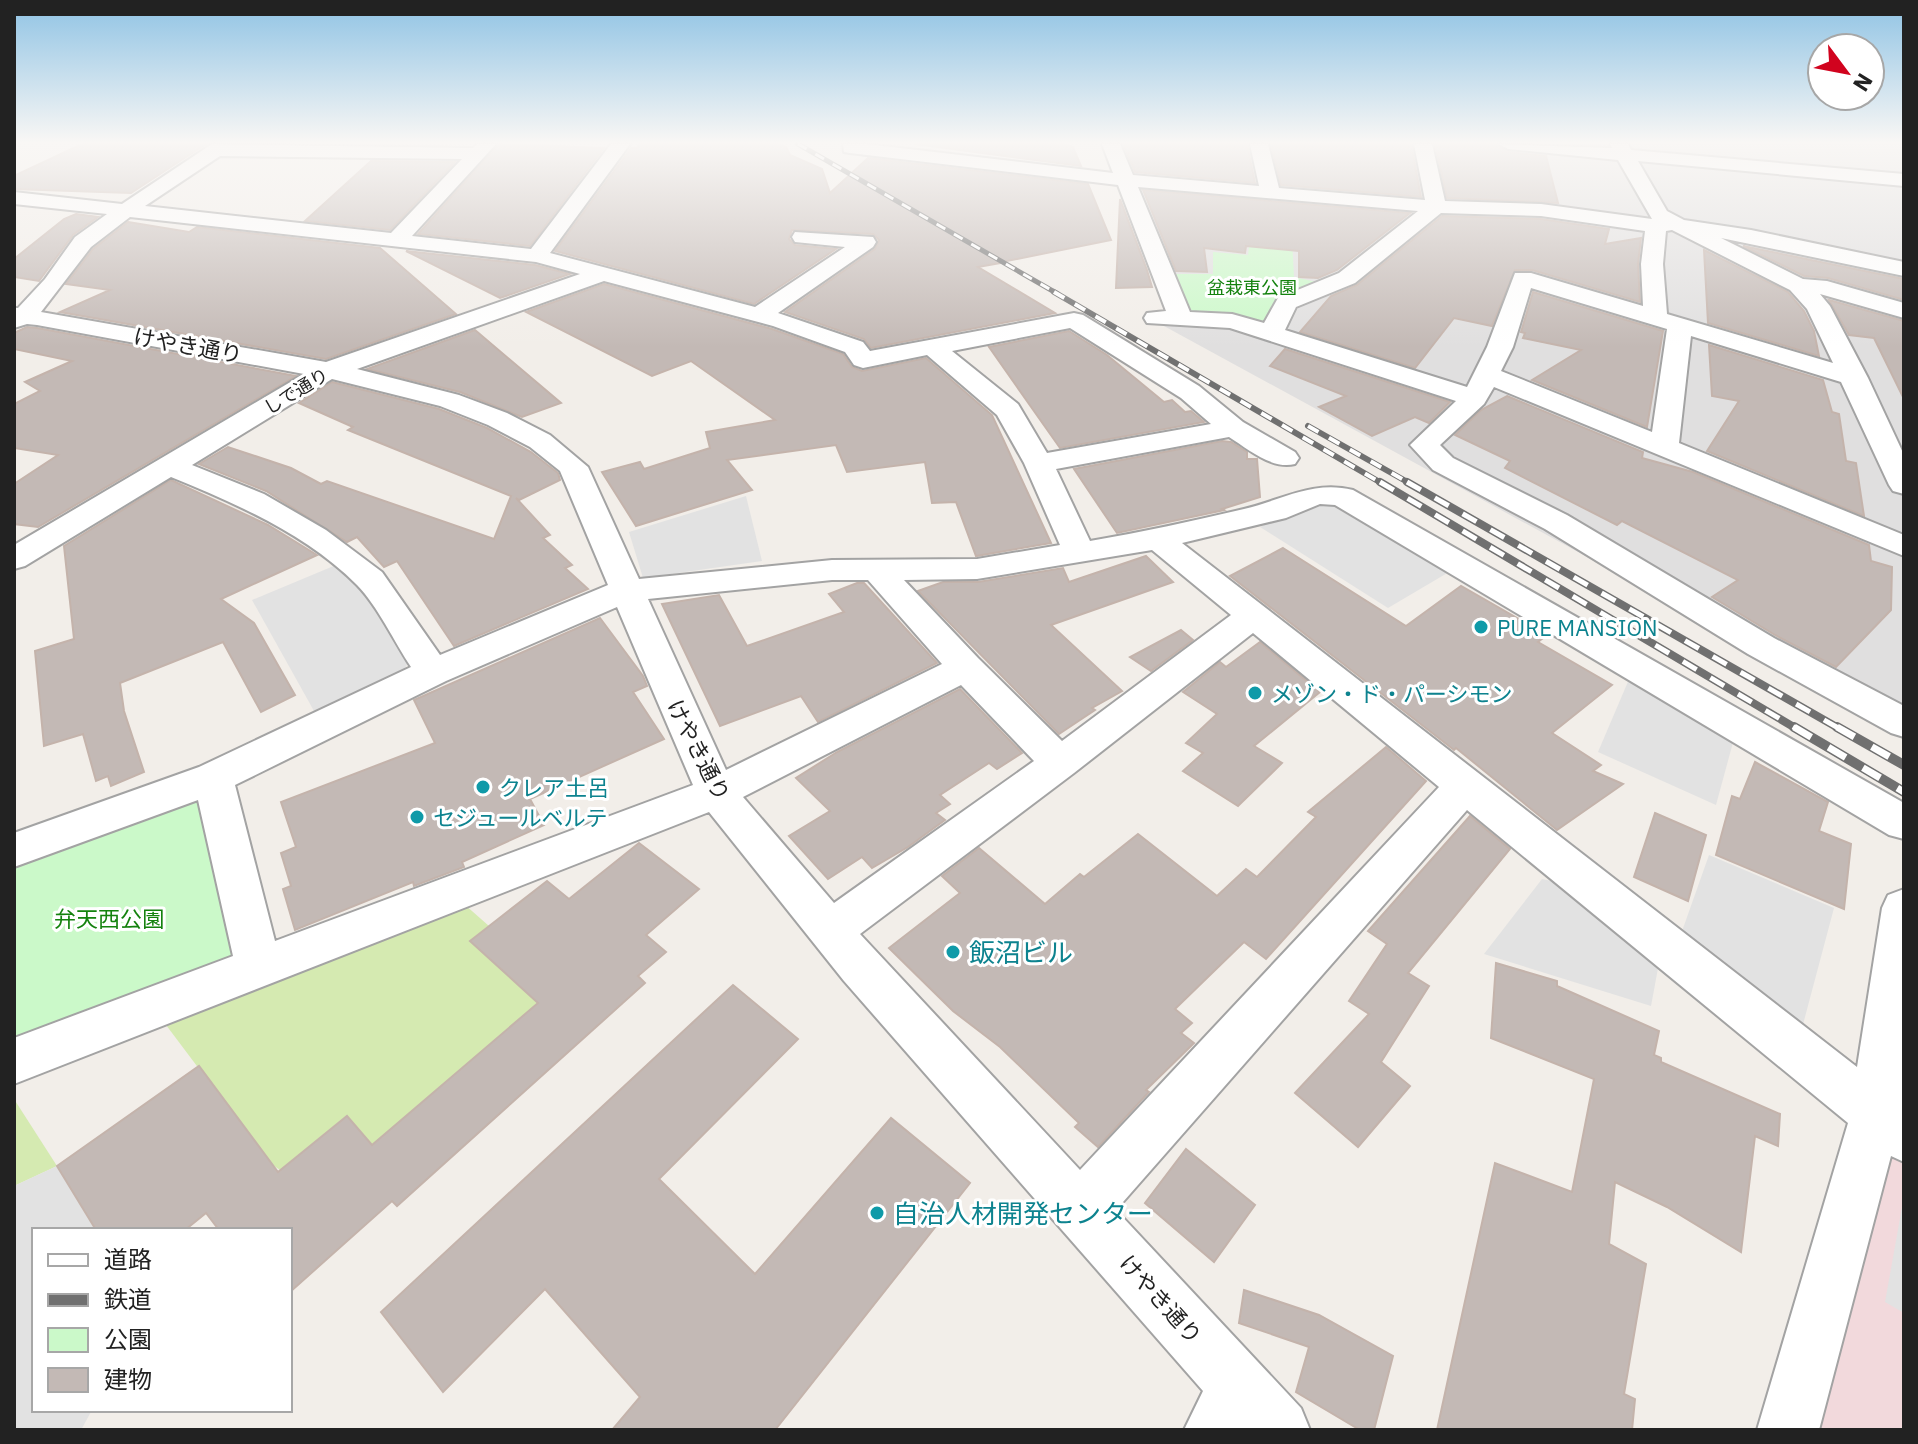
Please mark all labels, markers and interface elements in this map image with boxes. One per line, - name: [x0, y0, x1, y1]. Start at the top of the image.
- north arrow: [1806, 32, 1886, 112]
- text: N: [1847, 68, 1880, 97]
- park label: 盆栽東公園: [1207, 276, 1297, 299]
- street label: けやき通り: [131, 321, 245, 369]
- street label: しで通り: [259, 363, 333, 419]
- place label: PURE MANSION: [1497, 613, 1658, 642]
- marker: PURE MANSION: [1472, 618, 1490, 636]
- place label: メゾン・ド・パーシモン: [1271, 679, 1513, 708]
- marker: メゾン・ド・パーシモン: [1246, 684, 1264, 702]
- street label: けやき通り: [661, 694, 737, 806]
- place label: クレア土呂: [499, 773, 609, 802]
- marker: クレア土呂: [474, 778, 492, 796]
- place label: セジュールベルテ: [433, 803, 607, 832]
- marker: セジュールベルテ: [408, 808, 426, 826]
- park label: 弁天西公園: [54, 904, 164, 933]
- place label: 飯沼ビル: [969, 935, 1073, 969]
- marker: 飯沼ビル: [944, 943, 962, 961]
- place label: 自治人材開発センター: [893, 1196, 1153, 1230]
- marker: 自治人材開発センター: [868, 1204, 886, 1222]
- legend: [32, 1228, 292, 1412]
- text: 道路: [104, 1243, 152, 1275]
- street label: けやき通り: [1113, 1248, 1209, 1350]
- text: 鉄道: [104, 1283, 152, 1315]
- text: 公園: [104, 1323, 152, 1355]
- text: 建物: [104, 1363, 152, 1395]

